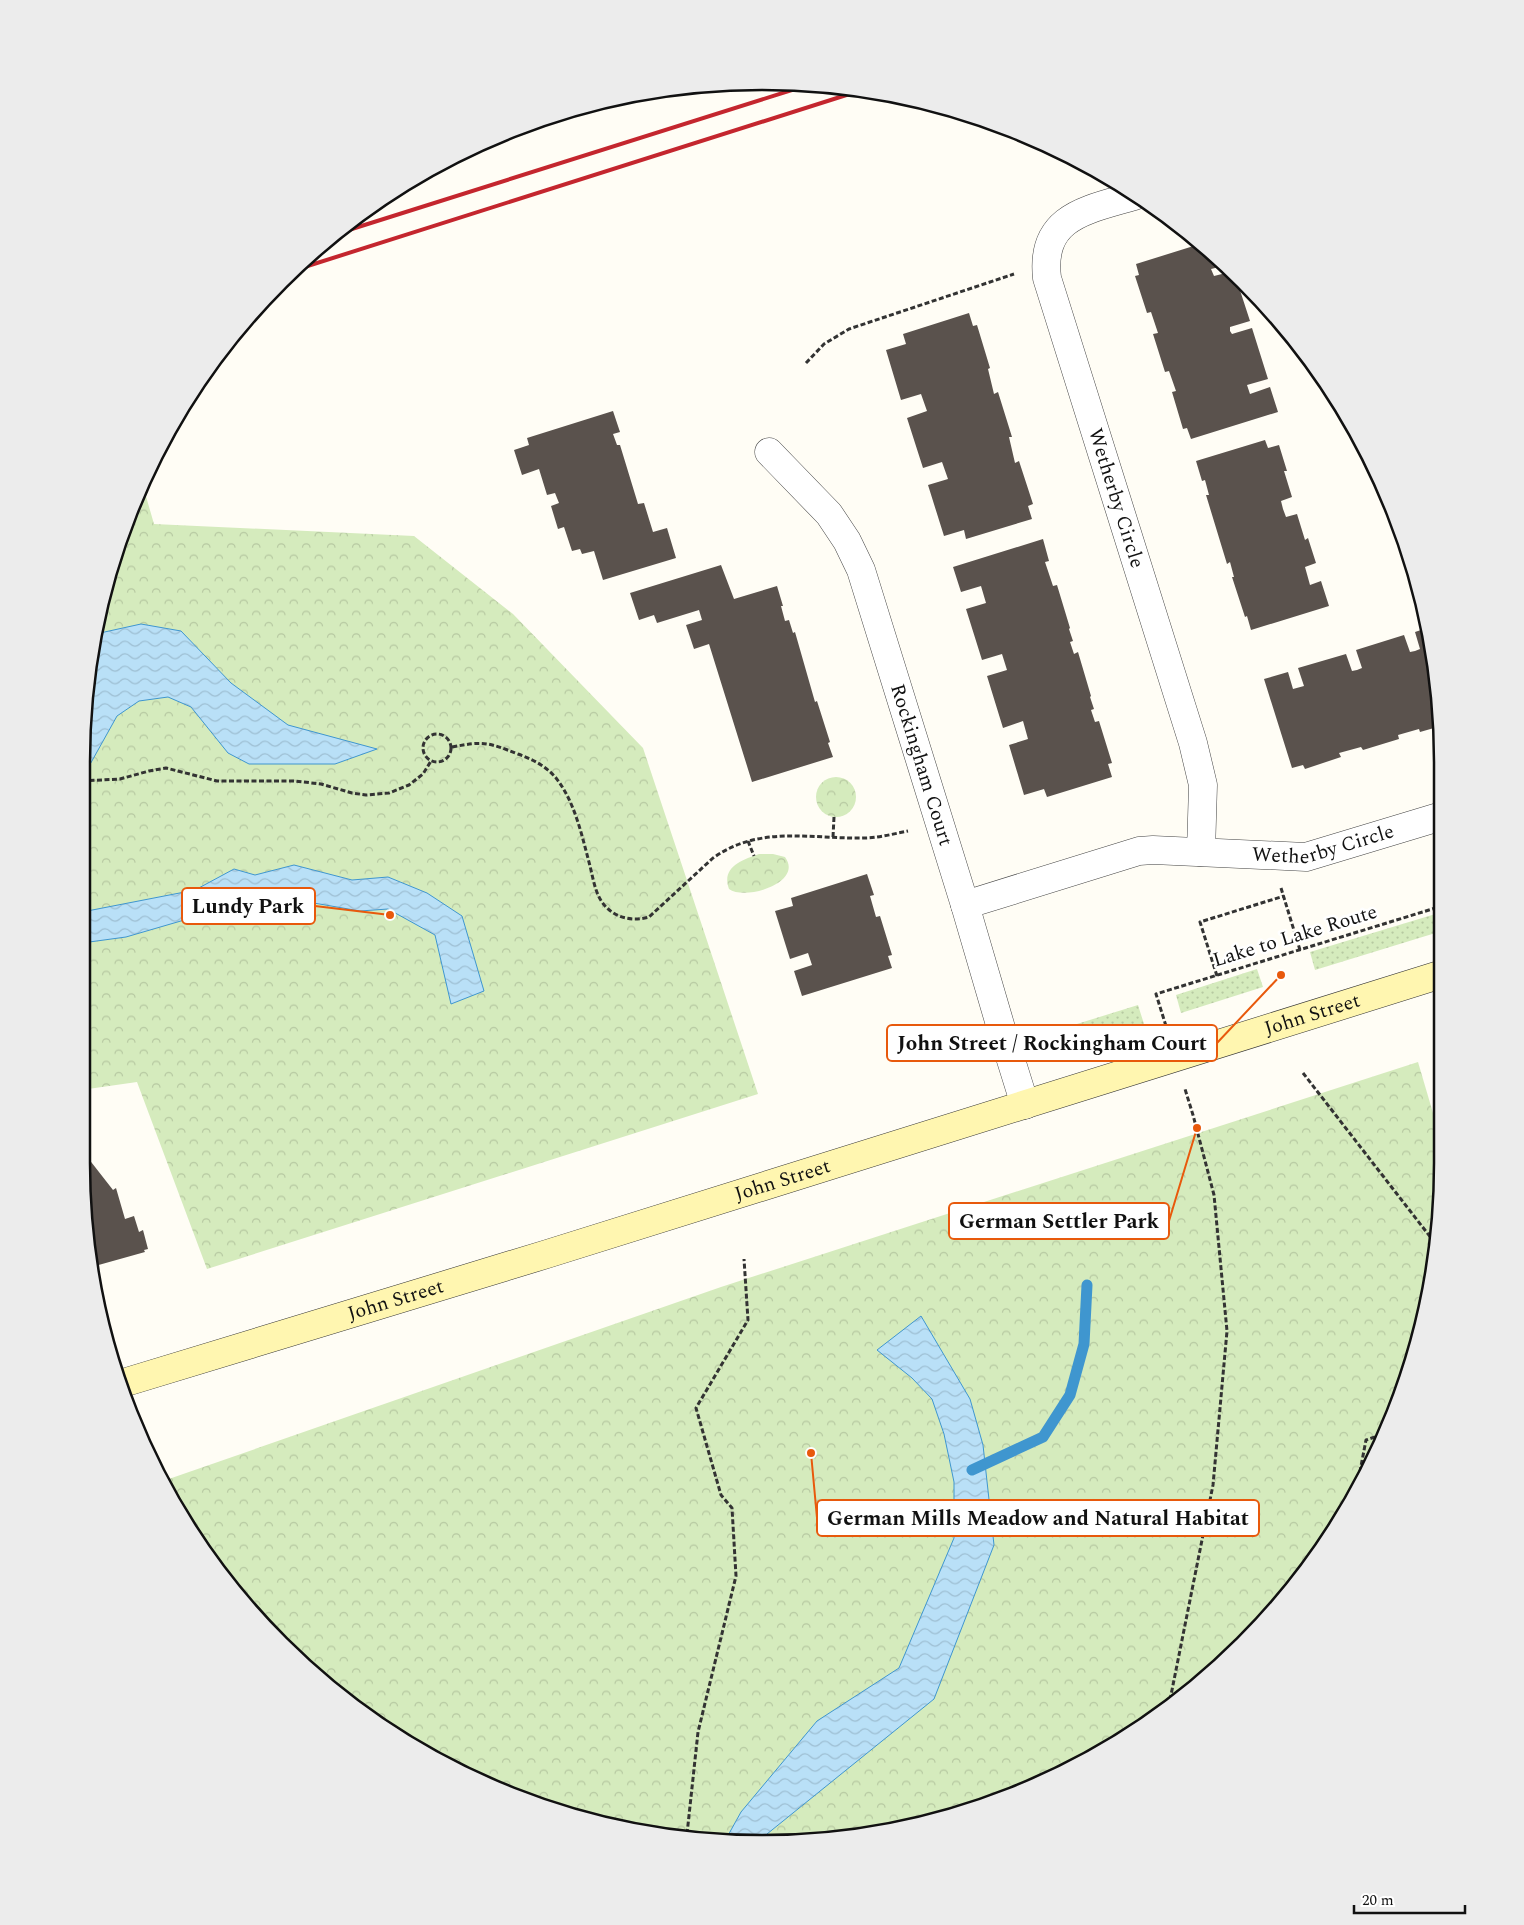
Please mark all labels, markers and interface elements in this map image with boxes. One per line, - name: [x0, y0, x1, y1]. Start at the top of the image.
- street label: Wetherby Circle: [1080, 425, 1152, 572]
- street label: Rockingham Court: [882, 680, 961, 850]
- street label: Wetherby Circle: [1251, 816, 1398, 872]
- callout: Lundy Park: [182, 888, 315, 924]
- text: Lundy Park: [192, 891, 305, 923]
- street label: Lake to Lake Route: [1209, 897, 1381, 975]
- street label: John Street: [1261, 985, 1364, 1044]
- callout: John Street / Rockingham Court: [887, 1025, 1217, 1061]
- text: John Street / Rockingham Court: [897, 1028, 1207, 1060]
- street label: John Street: [731, 1151, 834, 1209]
- callout: German Settler Park: [949, 1203, 1169, 1239]
- text: German Settler Park: [959, 1206, 1159, 1238]
- street label: John Street: [344, 1271, 447, 1329]
- callout: German Mills Meadow and Natural Habitat: [817, 1500, 1259, 1536]
- text: German Mills Meadow and Natural Habitat: [827, 1503, 1249, 1535]
- scale bar: [1354, 1882, 1465, 1914]
- text: 20 m: [1362, 1889, 1394, 1912]

